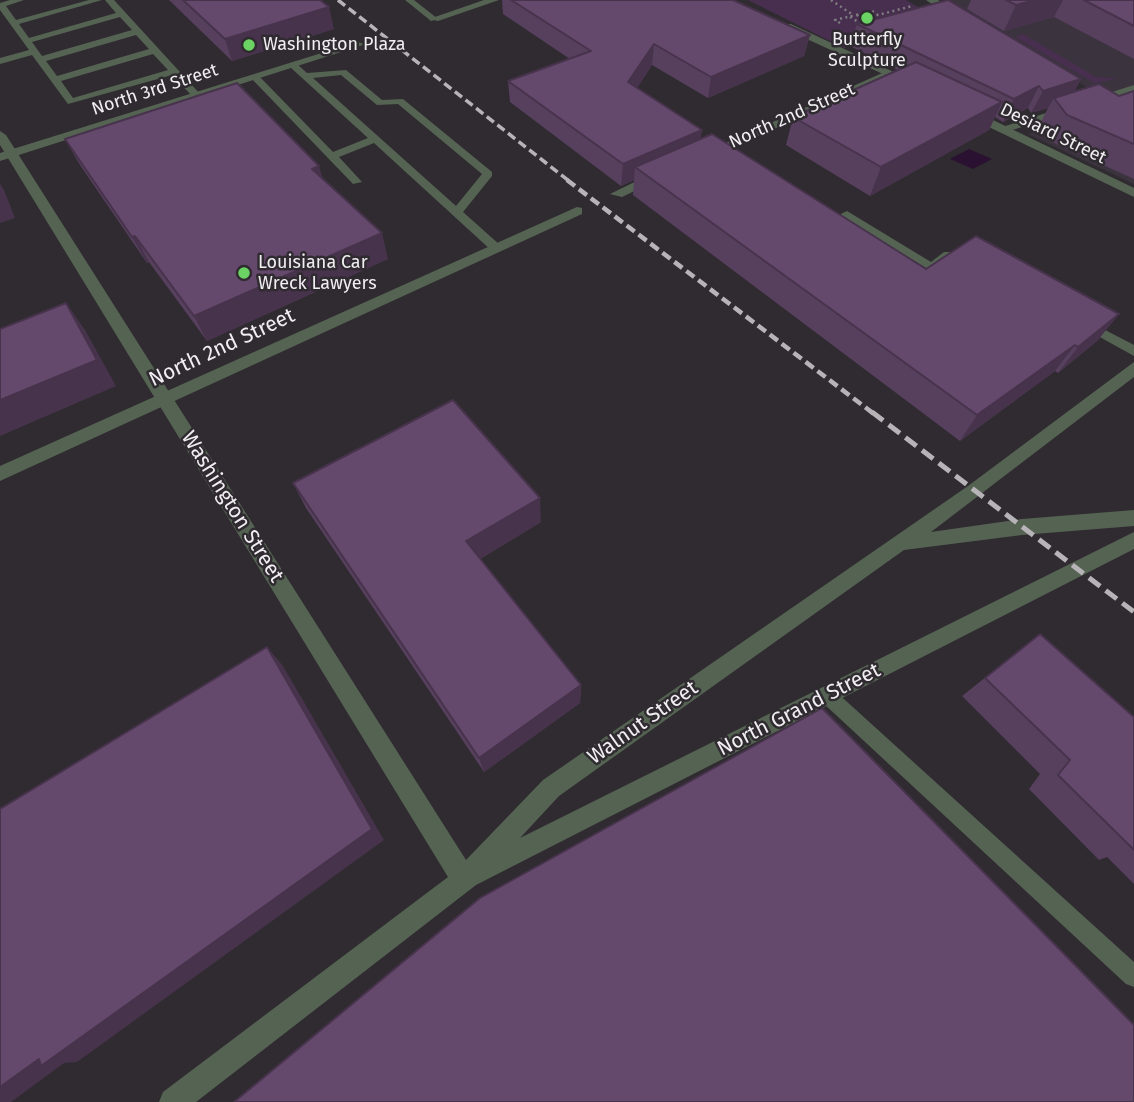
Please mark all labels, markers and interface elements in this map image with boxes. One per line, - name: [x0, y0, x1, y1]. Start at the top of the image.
- marker: Butterfly Sculpture: [859, 10, 875, 26]
- place label: Butterfly Sculpture: [828, 29, 906, 72]
- place label: Washington Plaza: [263, 34, 406, 56]
- marker: Washington Plaza: [241, 37, 257, 53]
- street label: North 3rd Street: [89, 59, 221, 121]
- street label: North 2nd Street: [726, 79, 858, 153]
- street label: Desiard Street: [996, 99, 1110, 169]
- place label: Louisiana Car Wreck Lawyers: [258, 252, 377, 294]
- marker: Louisiana Car Wreck Lawyers: [236, 265, 252, 281]
- street label: North 2nd Street: [145, 303, 299, 393]
- street label: Washington Street: [175, 427, 289, 587]
- street label: North Grand Street: [713, 658, 885, 762]
- street label: Walnut Street: [583, 676, 703, 770]

